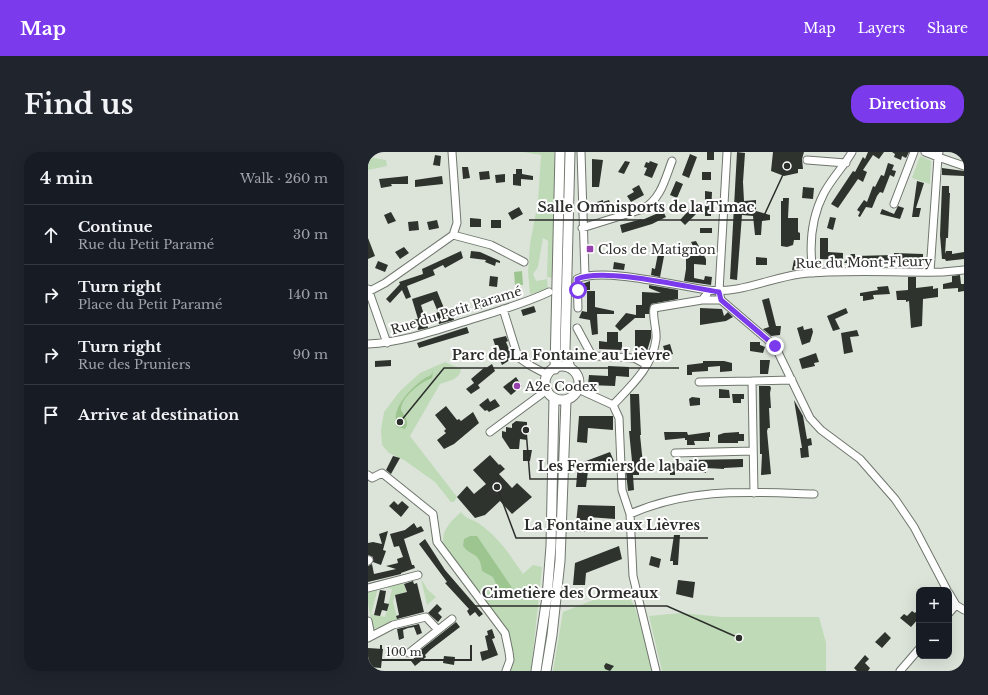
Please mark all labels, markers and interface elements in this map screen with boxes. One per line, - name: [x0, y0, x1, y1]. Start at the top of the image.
- text: Map: [20, 17, 66, 40]
- text: Map: [803, 19, 836, 37]
- text: Layers: [858, 19, 905, 37]
- text: Share: [927, 19, 968, 37]
- button: Directions: [851, 85, 964, 123]
- text: Find us: [24, 87, 134, 122]
- text: 4 min: [40, 168, 93, 189]
- text: Walk · 260 m: [240, 170, 328, 187]
- callout: Salle Omnisports de la Timac: [529, 194, 762, 220]
- text: Salle Omnisports de la Timac: [537, 198, 755, 216]
- text: Continue: [78, 217, 153, 236]
- icon: ahead: [40, 224, 62, 246]
- text: 30 m: [293, 226, 328, 243]
- text: Rue du Petit Paramé: [78, 236, 214, 253]
- place label: Clos de Matignon: [598, 241, 716, 258]
- marker: Clos de Matignon: [585, 244, 595, 254]
- street label: Rue du Mont-Fleury: [795, 253, 933, 272]
- text: Turn right: [78, 277, 161, 296]
- route start: [569, 281, 587, 299]
- street label: Rue du Petit Paramé: [389, 282, 524, 339]
- icon: right: [40, 284, 62, 306]
- text: 140 m: [288, 286, 328, 303]
- text: Place du Petit Paramé: [78, 296, 222, 313]
- text: Turn right: [78, 337, 161, 356]
- route end: [766, 337, 784, 355]
- callout: Parc de La Fontaine au Lièvre: [444, 342, 679, 368]
- icon: right: [40, 344, 62, 366]
- text: 90 m: [293, 346, 328, 363]
- text: Parc de La Fontaine au Lièvre: [452, 346, 670, 364]
- text: Rue des Pruniers: [78, 356, 191, 373]
- place label: A2e Codex: [524, 378, 597, 395]
- marker: A2e Codex: [512, 381, 522, 391]
- icon: arrive: [40, 404, 62, 426]
- text: Arrive at destination: [78, 405, 239, 424]
- callout: Les Fermiers de la baie: [530, 453, 714, 479]
- text: Les Fermiers de la baie: [538, 457, 706, 475]
- callout: La Fontaine aux Lièvres: [516, 512, 708, 538]
- text: La Fontaine aux Lièvres: [524, 516, 700, 534]
- callout: Cimetière des Ormeaux: [474, 580, 667, 606]
- text: Cimetière des Ormeaux: [482, 584, 659, 602]
- map controls: [916, 587, 952, 659]
- button: +: [916, 587, 952, 623]
- button: −: [916, 623, 952, 659]
- scale bar: [380, 643, 472, 662]
- text: 100 m: [386, 645, 422, 659]

